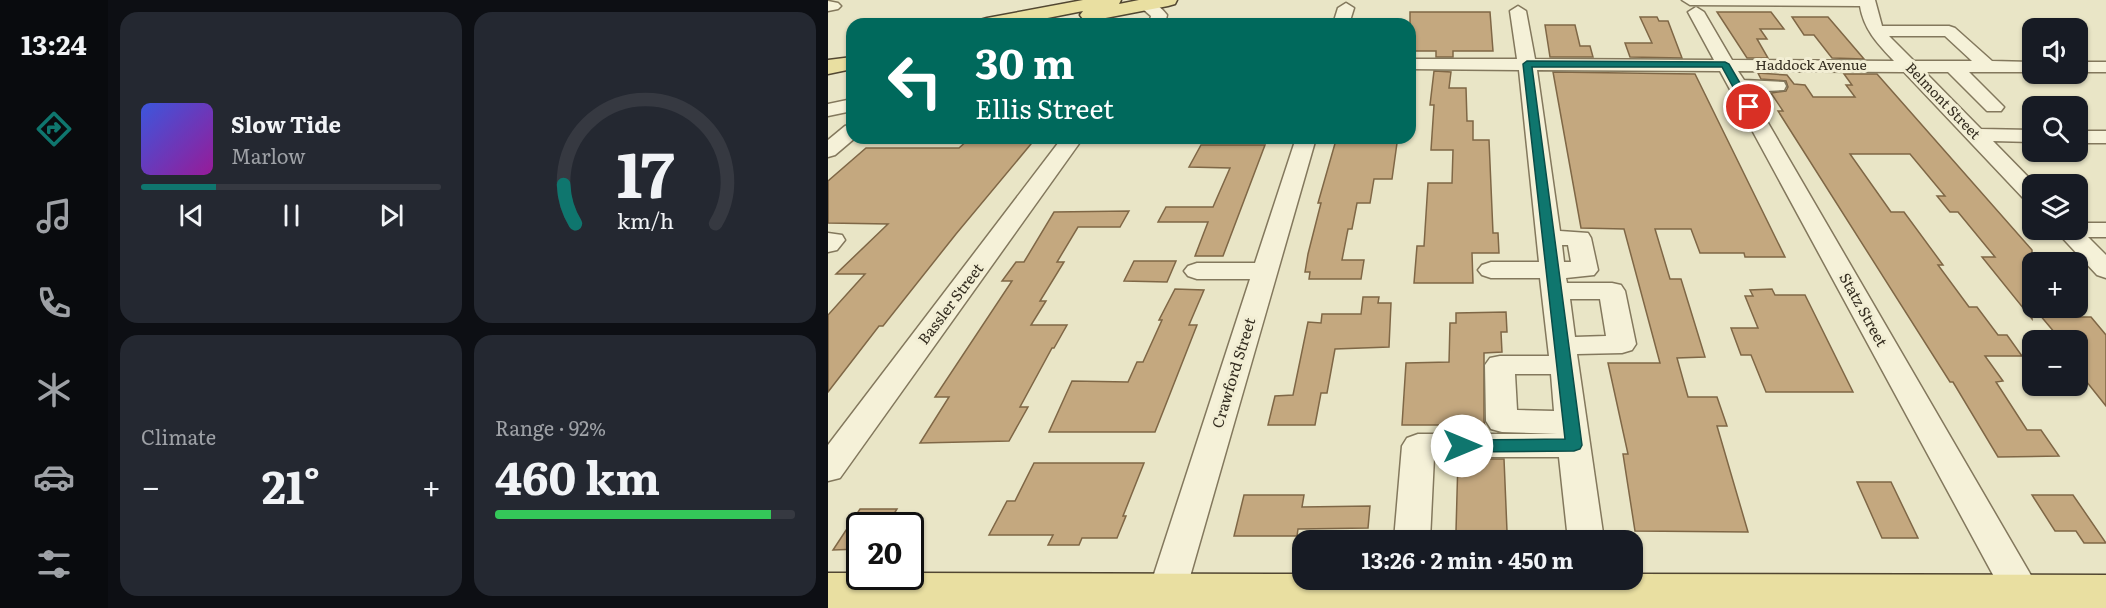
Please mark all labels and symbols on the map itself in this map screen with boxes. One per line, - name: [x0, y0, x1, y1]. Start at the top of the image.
- street label: Haddock Avenue: [1755, 54, 1867, 74]
- street label: Belmont Street: [1902, 57, 1986, 143]
- pin: [1723, 81, 1774, 132]
- street label: Bassler Street: [911, 257, 988, 349]
- street label: Statz Street: [1834, 268, 1894, 351]
- street label: Crawford Street: [1205, 315, 1260, 431]
- position arrow: [1430, 414, 1494, 478]
- speed limit sign: 20: [846, 512, 924, 590]

